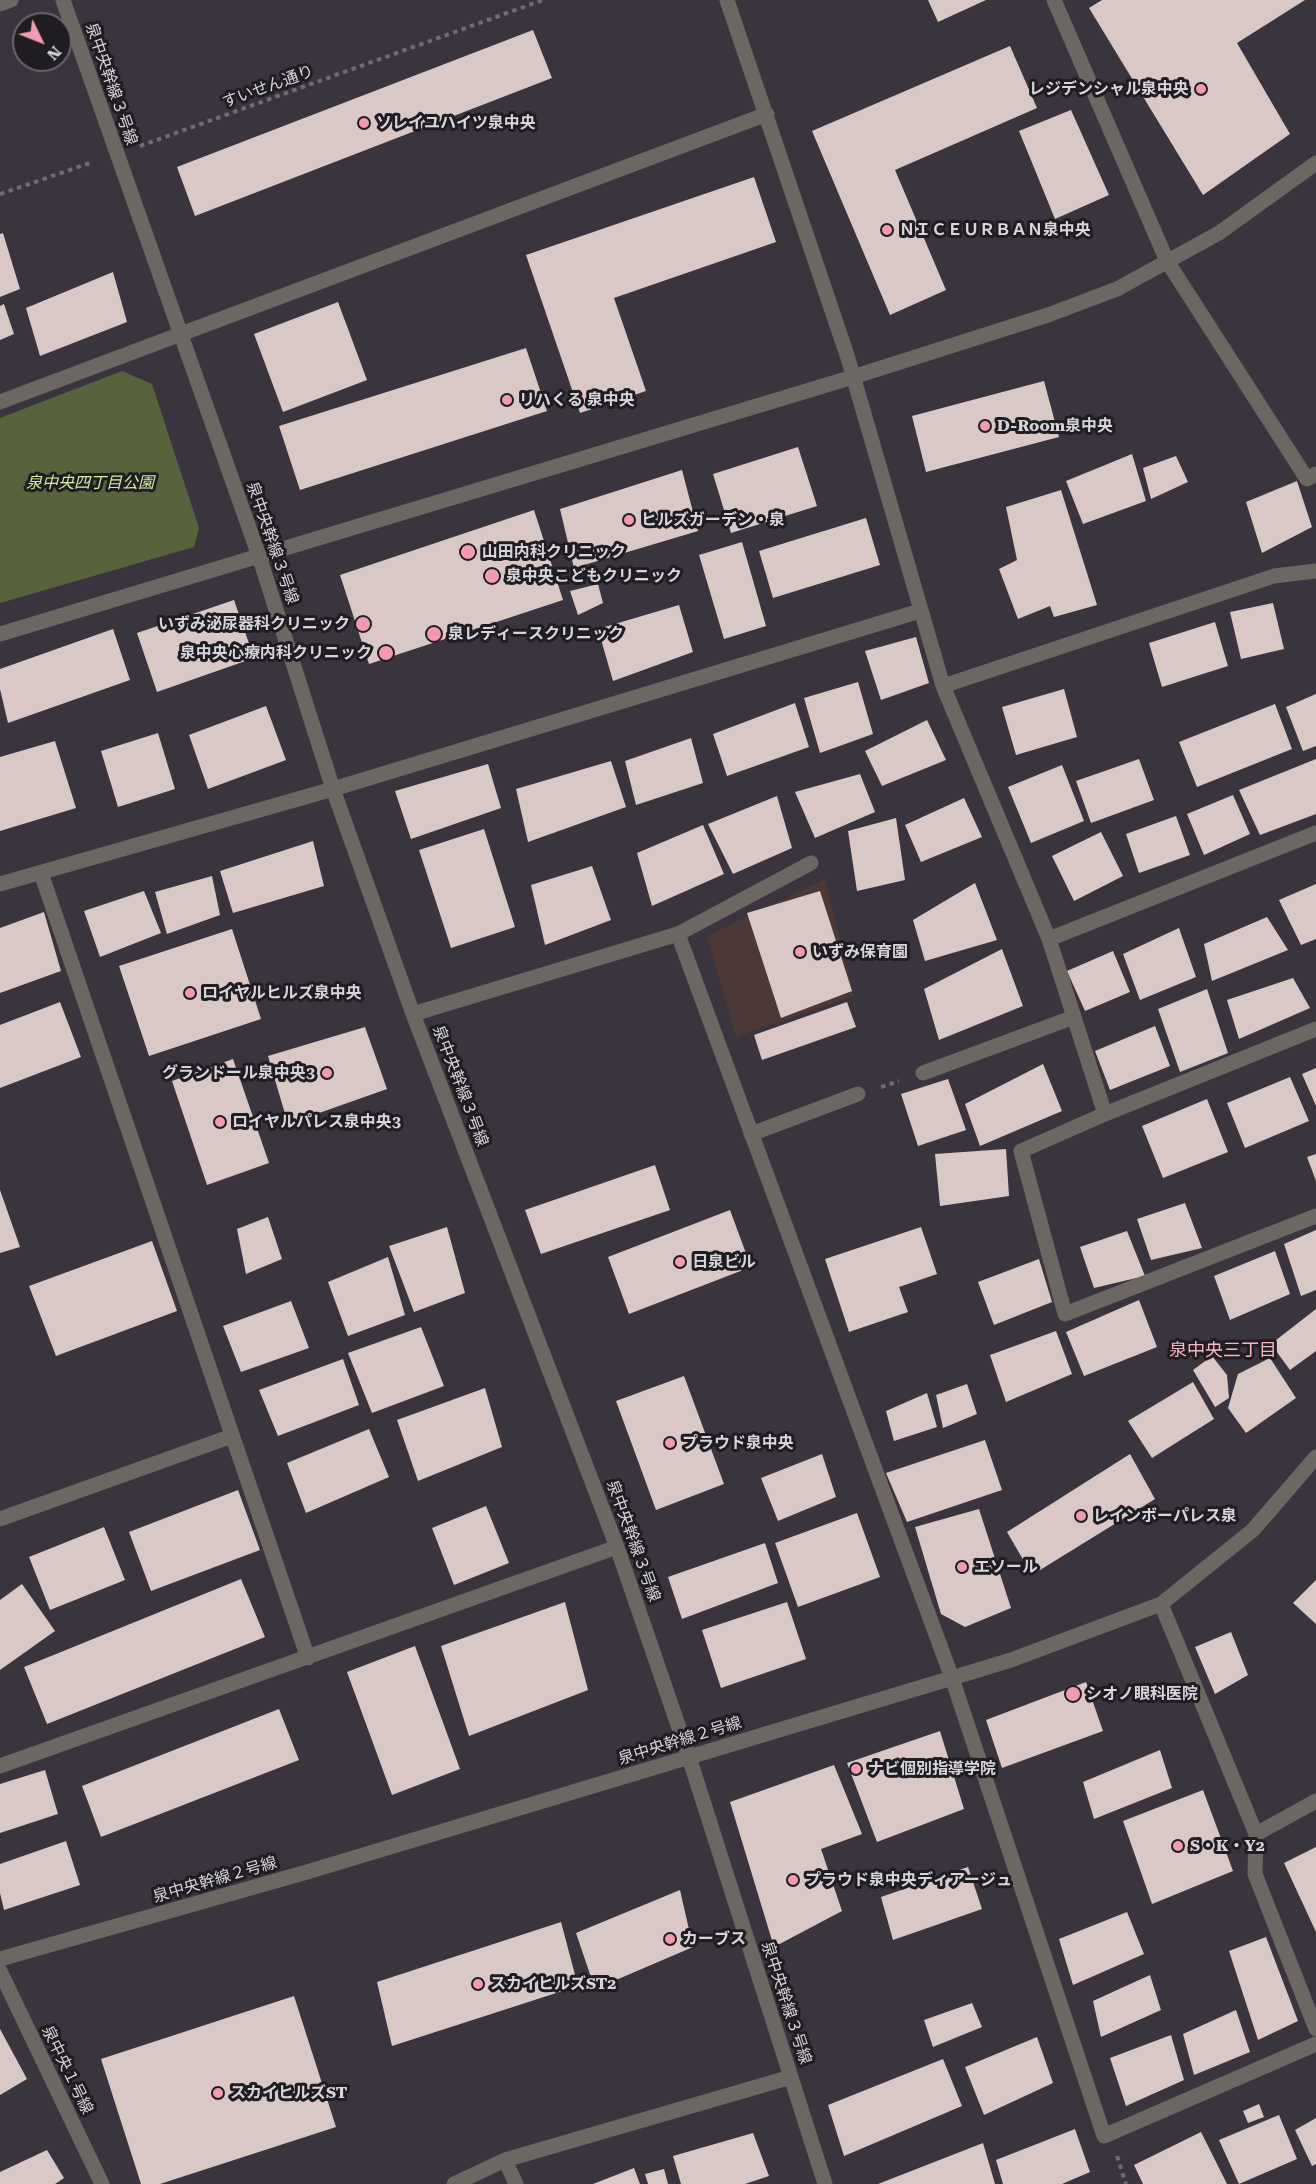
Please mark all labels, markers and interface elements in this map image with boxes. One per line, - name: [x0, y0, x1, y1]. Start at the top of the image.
- north arrow: [12, 12, 72, 72]
- street label: 泉中央幹線３号線: [81, 20, 141, 148]
- text: N: [43, 42, 65, 64]
- street label: すいせん通り: [220, 62, 316, 112]
- place label: レジデンシャル泉中央: [1029, 79, 1189, 99]
- marker: レジデンシャル泉中央: [1194, 82, 1208, 96]
- place label: ソレイユハイツ泉中央: [376, 113, 536, 133]
- marker: ソレイユハイツ泉中央: [357, 116, 371, 130]
- place label: ＮＩＣＥＵＲＢＡＮ泉中央: [899, 220, 1091, 240]
- marker: ＮＩＣＥＵＲＢＡＮ泉中央: [880, 223, 894, 237]
- place label: リハくる 泉中央: [519, 390, 635, 410]
- marker: リハくる 泉中央: [500, 393, 514, 407]
- place label: D-Room泉中央: [997, 416, 1113, 436]
- marker: D-Room泉中央: [978, 419, 992, 433]
- park label: 泉中央四丁目公園: [26, 473, 154, 493]
- street label: 泉中央幹線３号線: [242, 479, 302, 607]
- place label: ヒルズガーデン・泉: [641, 510, 785, 530]
- marker: ヒルズガーデン・泉: [622, 513, 636, 527]
- place label: 山田内科クリニック: [482, 542, 626, 562]
- marker: 山田内科クリニック: [459, 543, 477, 561]
- place label: 泉中央こどもクリニック: [506, 566, 682, 586]
- marker: 泉中央こどもクリニック: [483, 567, 501, 585]
- place label: いずみ泌尿器科クリニック: [158, 614, 350, 634]
- marker: いずみ泌尿器科クリニック: [354, 615, 372, 633]
- place label: 泉レディースクリニック: [448, 624, 624, 644]
- marker: 泉レディースクリニック: [425, 625, 443, 643]
- place label: 泉中央心療内科クリニック: [180, 643, 372, 663]
- marker: 泉中央心療内科クリニック: [377, 644, 395, 662]
- place label: いずみ保育園: [812, 942, 908, 962]
- marker: いずみ保育園: [793, 945, 807, 959]
- place label: ロイヤルヒルズ泉中央: [202, 983, 362, 1003]
- marker: ロイヤルヒルズ泉中央: [183, 986, 197, 1000]
- street label: 泉中央幹線３号線: [428, 1023, 492, 1149]
- place label: グランドール泉中央3: [162, 1063, 315, 1083]
- marker: グランドール泉中央3: [320, 1066, 334, 1080]
- place label: ロイヤルパレス泉中央3: [232, 1112, 401, 1132]
- marker: ロイヤルパレス泉中央3: [213, 1115, 227, 1129]
- place label: 日泉ビル: [692, 1252, 756, 1272]
- marker: 日泉ビル: [673, 1255, 687, 1269]
- district label: 泉中央三丁目: [1169, 1340, 1277, 1362]
- place label: プラウド泉中央: [682, 1433, 794, 1453]
- marker: プラウド泉中央: [663, 1436, 677, 1450]
- street label: 泉中央幹線３号線: [602, 1478, 664, 1604]
- place label: レインボーパレス泉: [1093, 1506, 1237, 1526]
- marker: レインボーパレス泉: [1074, 1509, 1088, 1523]
- place label: エソール: [974, 1557, 1038, 1577]
- marker: エソール: [955, 1560, 969, 1574]
- place label: シオノ眼科医院: [1086, 1684, 1198, 1704]
- marker: シオノ眼科医院: [1064, 1685, 1082, 1703]
- street label: 泉中央幹線２号線: [616, 1713, 744, 1769]
- place label: ナビ個別指導学院: [868, 1759, 996, 1779]
- marker: ナビ個別指導学院: [849, 1762, 863, 1776]
- place label: S・K・Y2: [1190, 1836, 1265, 1856]
- marker: S・K・Y2: [1171, 1839, 1185, 1853]
- street label: 泉中央幹線２号線: [151, 1853, 279, 1907]
- place label: プラウド泉中央ディアージュ: [805, 1870, 1012, 1890]
- marker: プラウド泉中央ディアージュ: [786, 1873, 800, 1887]
- place label: カーブス: [682, 1929, 746, 1949]
- marker: カーブス: [663, 1932, 677, 1946]
- street label: 泉中央幹線３号線: [757, 1939, 815, 2067]
- place label: スカイヒルズST2: [490, 1974, 616, 1994]
- marker: スカイヒルズST2: [471, 1977, 485, 1991]
- street label: 泉中央１号線: [37, 2023, 97, 2117]
- place label: スカイヒルズST: [230, 2083, 347, 2103]
- marker: スカイヒルズST: [211, 2086, 225, 2100]

